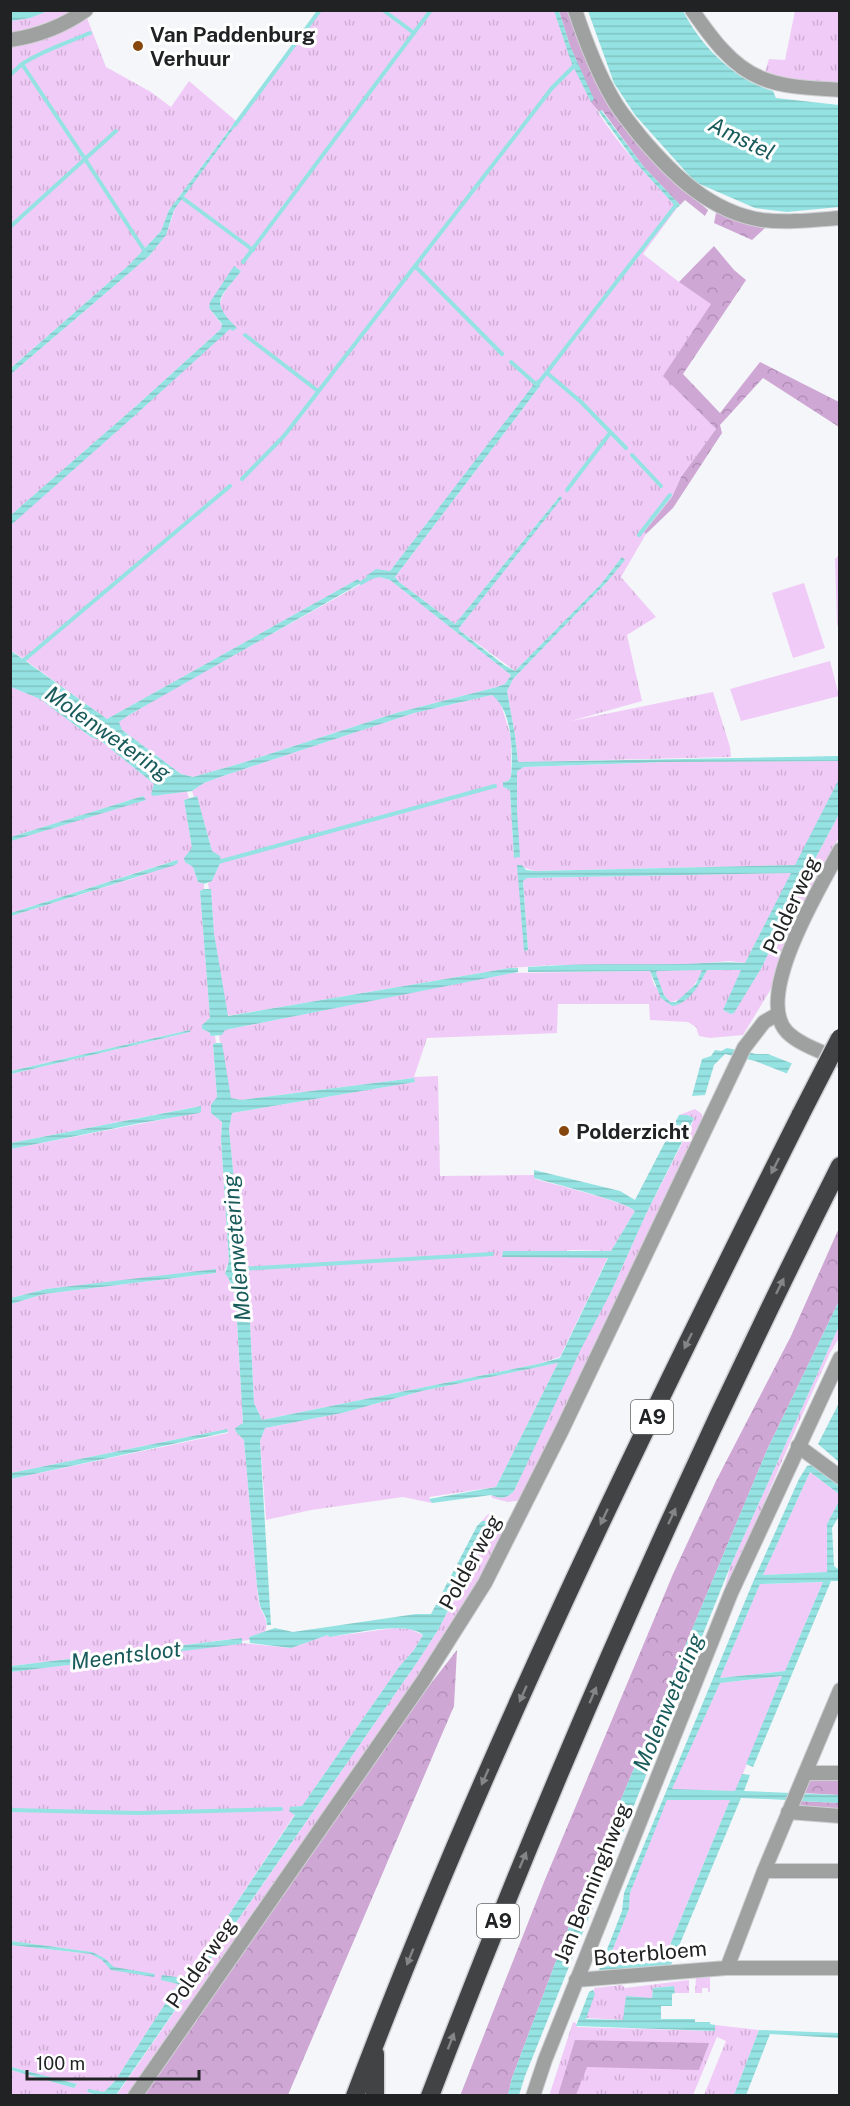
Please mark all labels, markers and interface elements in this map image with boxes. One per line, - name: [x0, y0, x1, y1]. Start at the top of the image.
- place label: Van Paddenburg Verhuur: [150, 22, 315, 71]
- marker: Van Paddenburg Verhuur: [131, 39, 145, 53]
- water label: Amstel: [705, 111, 779, 165]
- water label: Molenwetering: [40, 680, 176, 786]
- street label: Polderweg: [758, 852, 824, 958]
- place label: Polderzicht: [576, 1119, 690, 1144]
- marker: Polderzicht: [557, 1124, 571, 1138]
- one-way arrow: [770, 1158, 779, 1175]
- water label: Molenwetering: [217, 1173, 255, 1322]
- one-way arrow: [774, 1277, 784, 1295]
- one-way arrow: [683, 1332, 692, 1349]
- road number: A9: [631, 1400, 673, 1434]
- one-way arrow: [667, 1508, 676, 1525]
- one-way arrow: [600, 1509, 609, 1526]
- street label: Polderweg: [434, 1510, 506, 1614]
- water label: Molenwetering: [627, 1628, 709, 1775]
- water label: Meentsloot: [69, 1635, 183, 1675]
- one-way arrow: [588, 1685, 598, 1703]
- one-way arrow: [518, 1686, 527, 1703]
- one-way arrow: [481, 1769, 490, 1786]
- street label: Jan Benninghweg: [548, 1799, 636, 1967]
- one-way arrow: [519, 1851, 528, 1869]
- road number: A9: [477, 1904, 519, 1938]
- street label: Polderweg: [161, 1913, 241, 2013]
- street label: Boterbloem: [592, 1936, 708, 1970]
- one-way arrow: [405, 1948, 414, 1966]
- one-way arrow: [447, 2032, 456, 2050]
- scale bar: [27, 2043, 200, 2081]
- text: 100 m: [36, 2053, 85, 2074]

